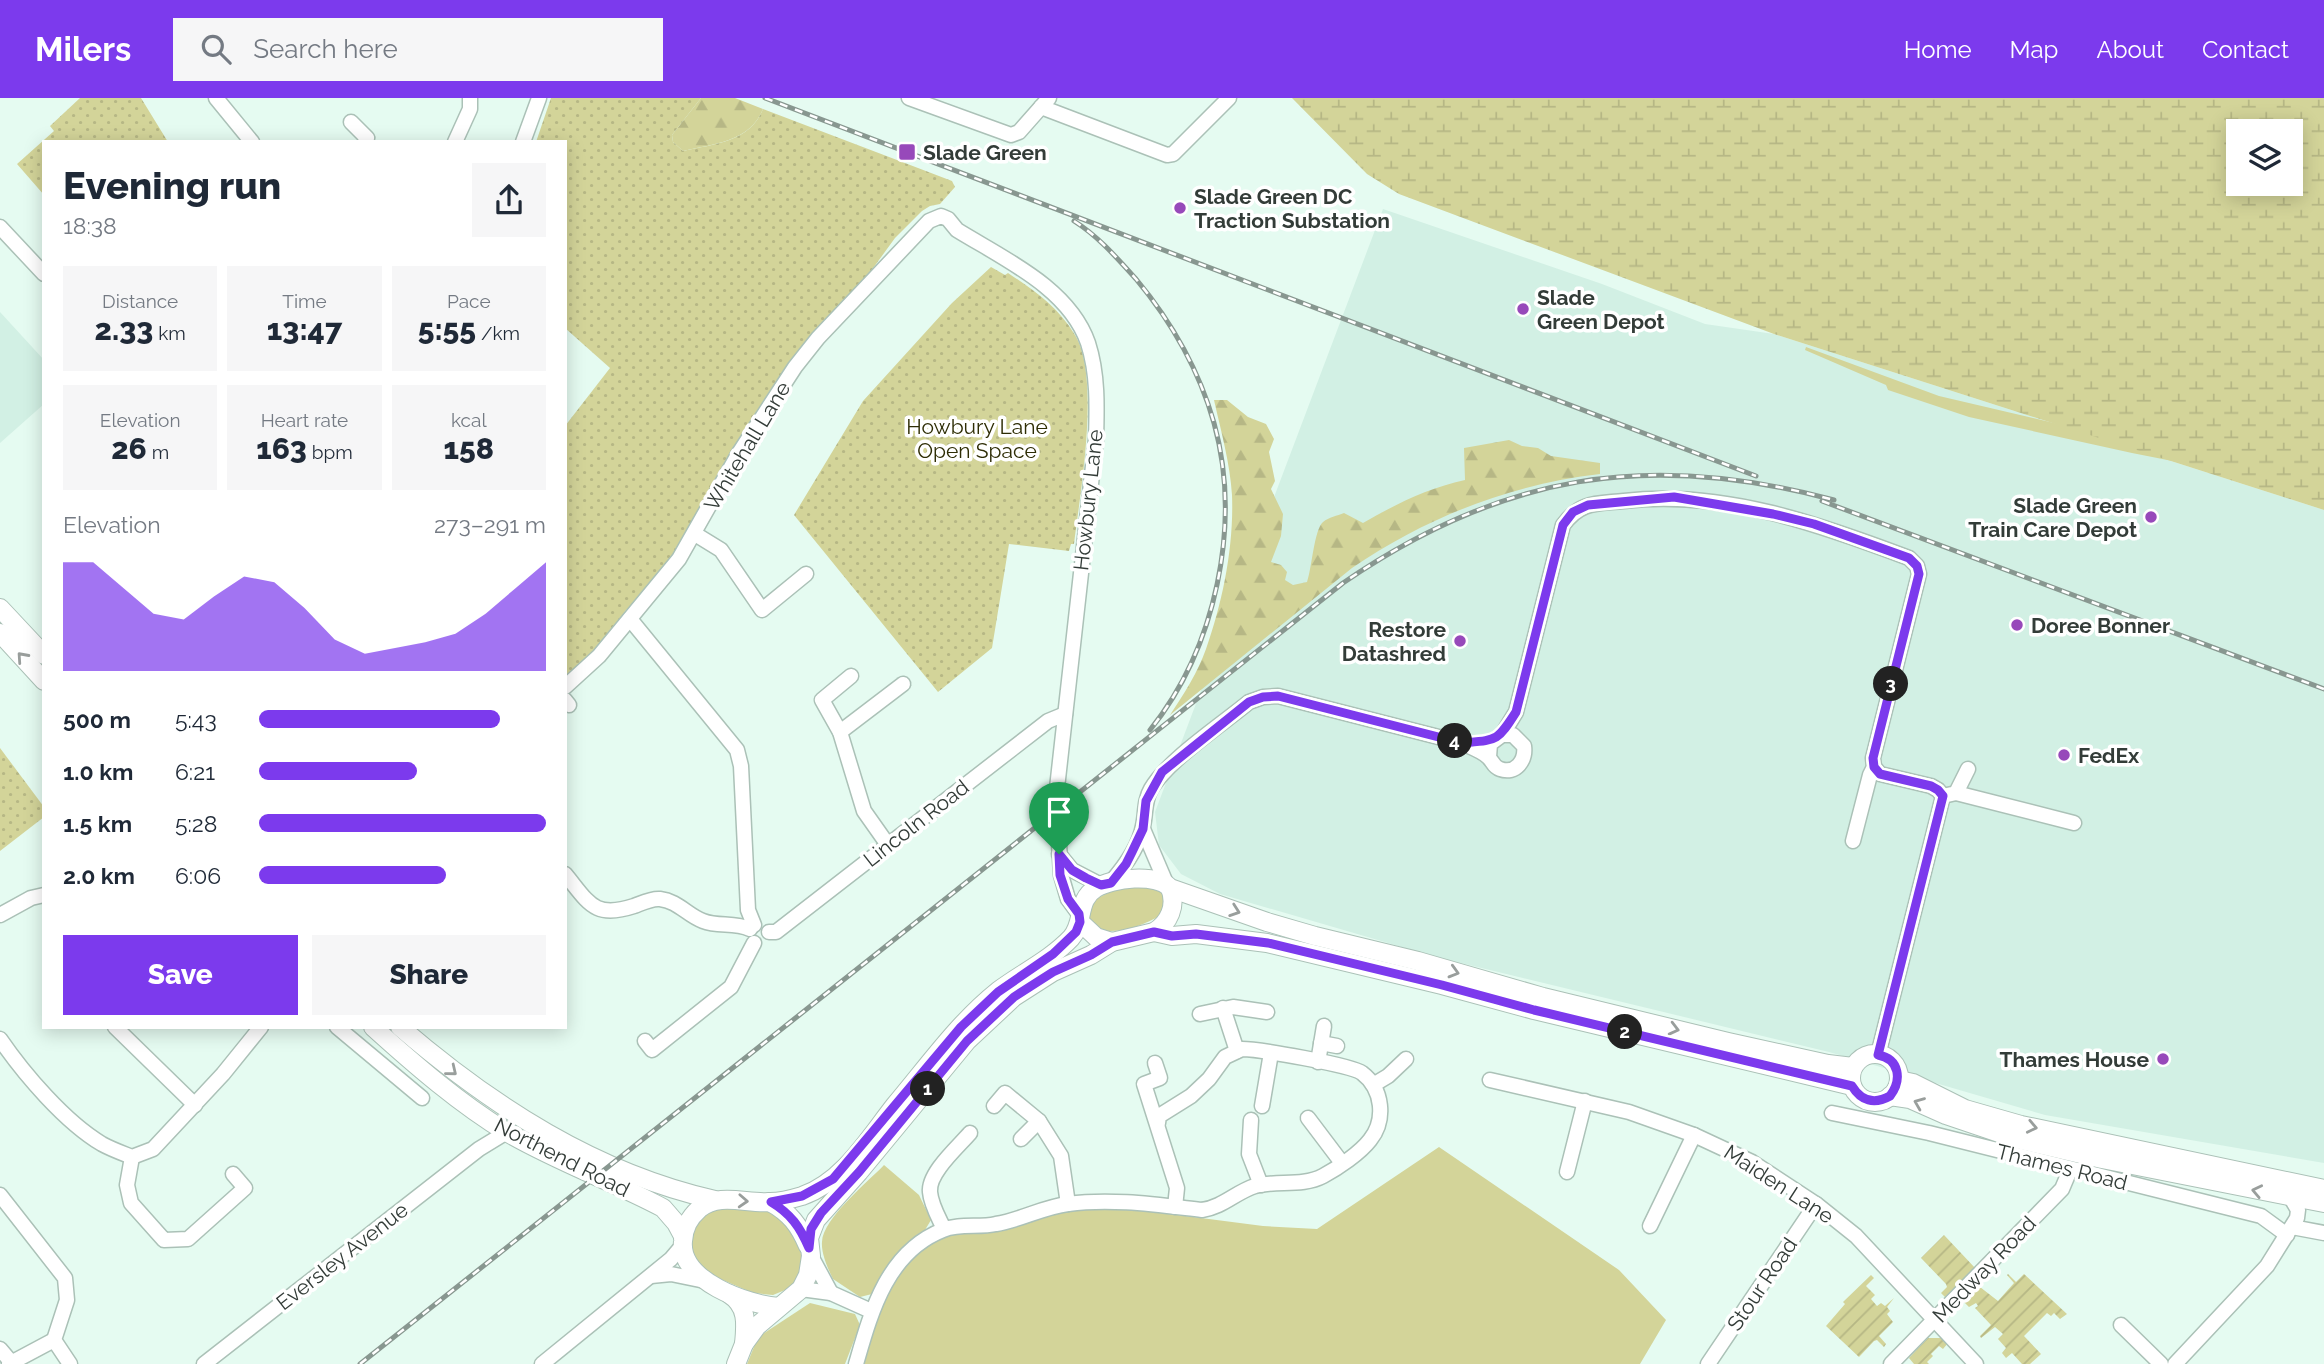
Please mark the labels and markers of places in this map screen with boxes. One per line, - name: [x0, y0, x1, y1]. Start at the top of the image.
- place label: Slade Green: [923, 140, 1047, 165]
- marker: Slade Green: [897, 142, 917, 162]
- place label: Slade Green DC Traction Substation: [1194, 184, 1390, 233]
- marker: Slade Green DC Traction Substation: [1172, 200, 1188, 216]
- place label: Slade Green Depot: [1537, 285, 1665, 334]
- marker: Slade Green Depot: [1515, 301, 1531, 317]
- place label: Slade Green Train Care Depot: [1968, 493, 2137, 542]
- marker: Slade Green Train Care Depot: [2143, 509, 2159, 525]
- place label: Doree Bonner: [2031, 613, 2170, 638]
- place label: Restore Datashred: [1342, 617, 1446, 666]
- marker: Doree Bonner: [2009, 617, 2025, 633]
- marker: Restore Datashred: [1452, 633, 1468, 649]
- pin: 3: [1874, 666, 1909, 702]
- pin: 4: [1438, 724, 1472, 758]
- place label: FedEx: [2078, 743, 2140, 768]
- marker: FedEx: [2056, 747, 2072, 763]
- pin: [1029, 782, 1089, 854]
- pin: 2: [1608, 1014, 1642, 1049]
- place label: Thames House: [2000, 1047, 2149, 1072]
- marker: Thames House: [2155, 1051, 2171, 1067]
- pin: 1: [911, 1072, 946, 1107]

